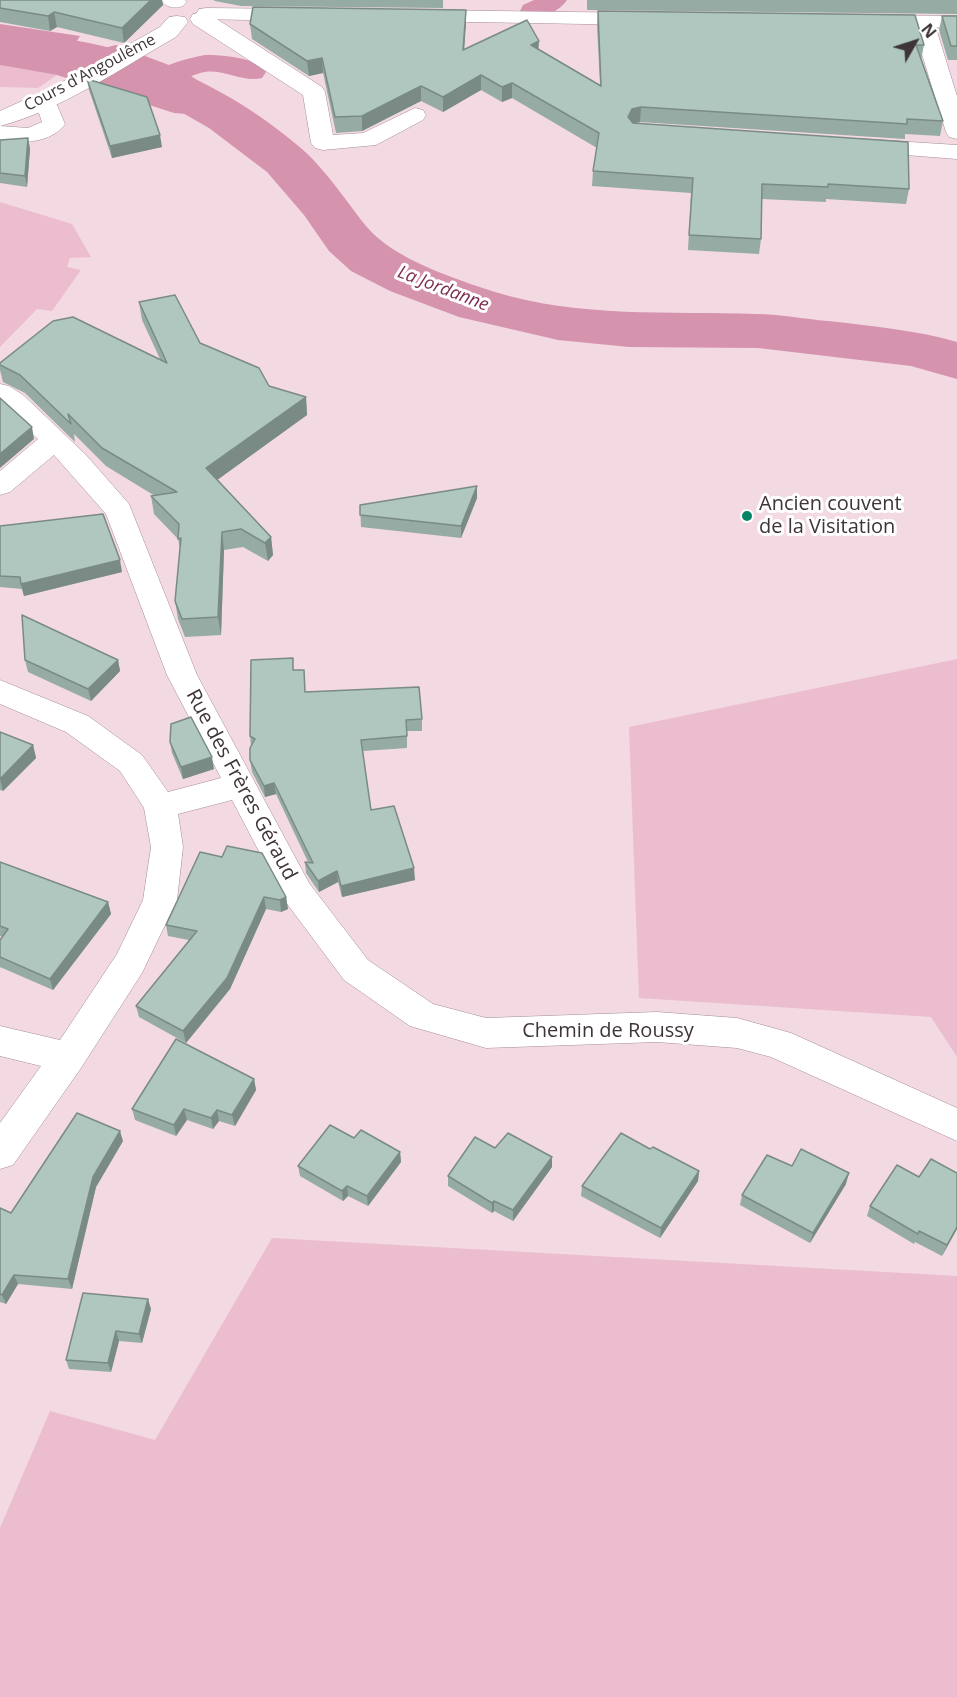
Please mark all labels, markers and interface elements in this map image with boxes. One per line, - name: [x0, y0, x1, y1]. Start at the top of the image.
- north arrow: [885, 12, 945, 72]
- text: N: [916, 19, 942, 43]
- street label: Cours d'Angoulême: [21, 30, 159, 116]
- water label: La Jordanne: [394, 262, 492, 316]
- place label: Ancien couvent de la Visitation: [759, 492, 902, 539]
- marker: Ancien couvent de la Visitation: [740, 509, 754, 523]
- street label: Rue des Frères Géraud: [180, 685, 302, 885]
- street label: Chemin de Roussy: [522, 1019, 694, 1043]

